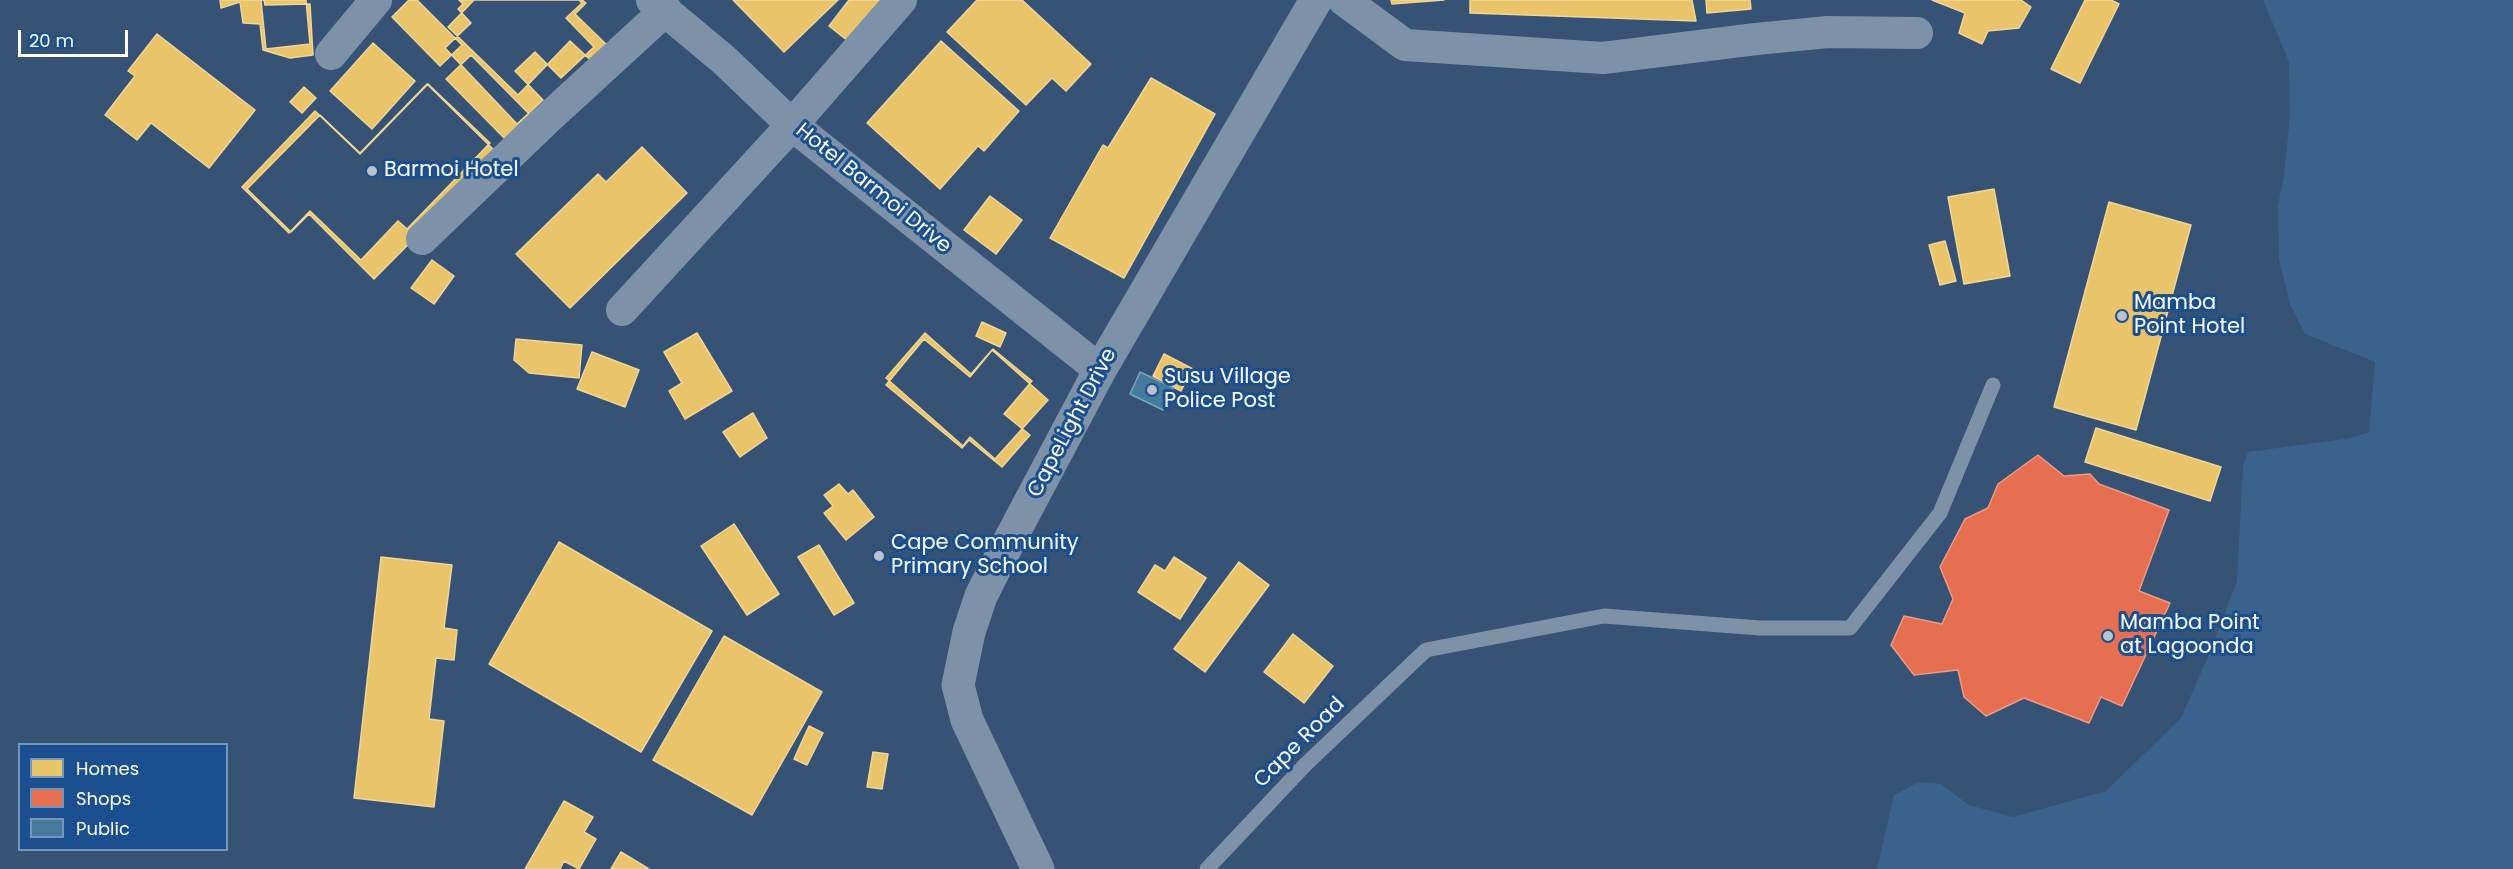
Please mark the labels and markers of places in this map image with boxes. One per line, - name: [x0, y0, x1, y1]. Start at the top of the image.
- place label: Barmoi Hotel: [384, 158, 519, 184]
- marker: Barmoi Hotel: [365, 164, 379, 178]
- place label: Mamba Point Hotel: [2134, 291, 2245, 341]
- marker: Mamba Point Hotel: [2115, 309, 2129, 323]
- place label: Susu Village Police Post: [1164, 365, 1291, 415]
- marker: Susu Village Police Post: [1145, 383, 1159, 397]
- place label: Cape Community Primary School: [891, 531, 1079, 581]
- marker: Cape Community Primary School: [872, 549, 886, 563]
- place label: Mamba Point at Lagoonda: [2120, 611, 2260, 661]
- marker: Mamba Point at Lagoonda: [2101, 629, 2115, 643]

